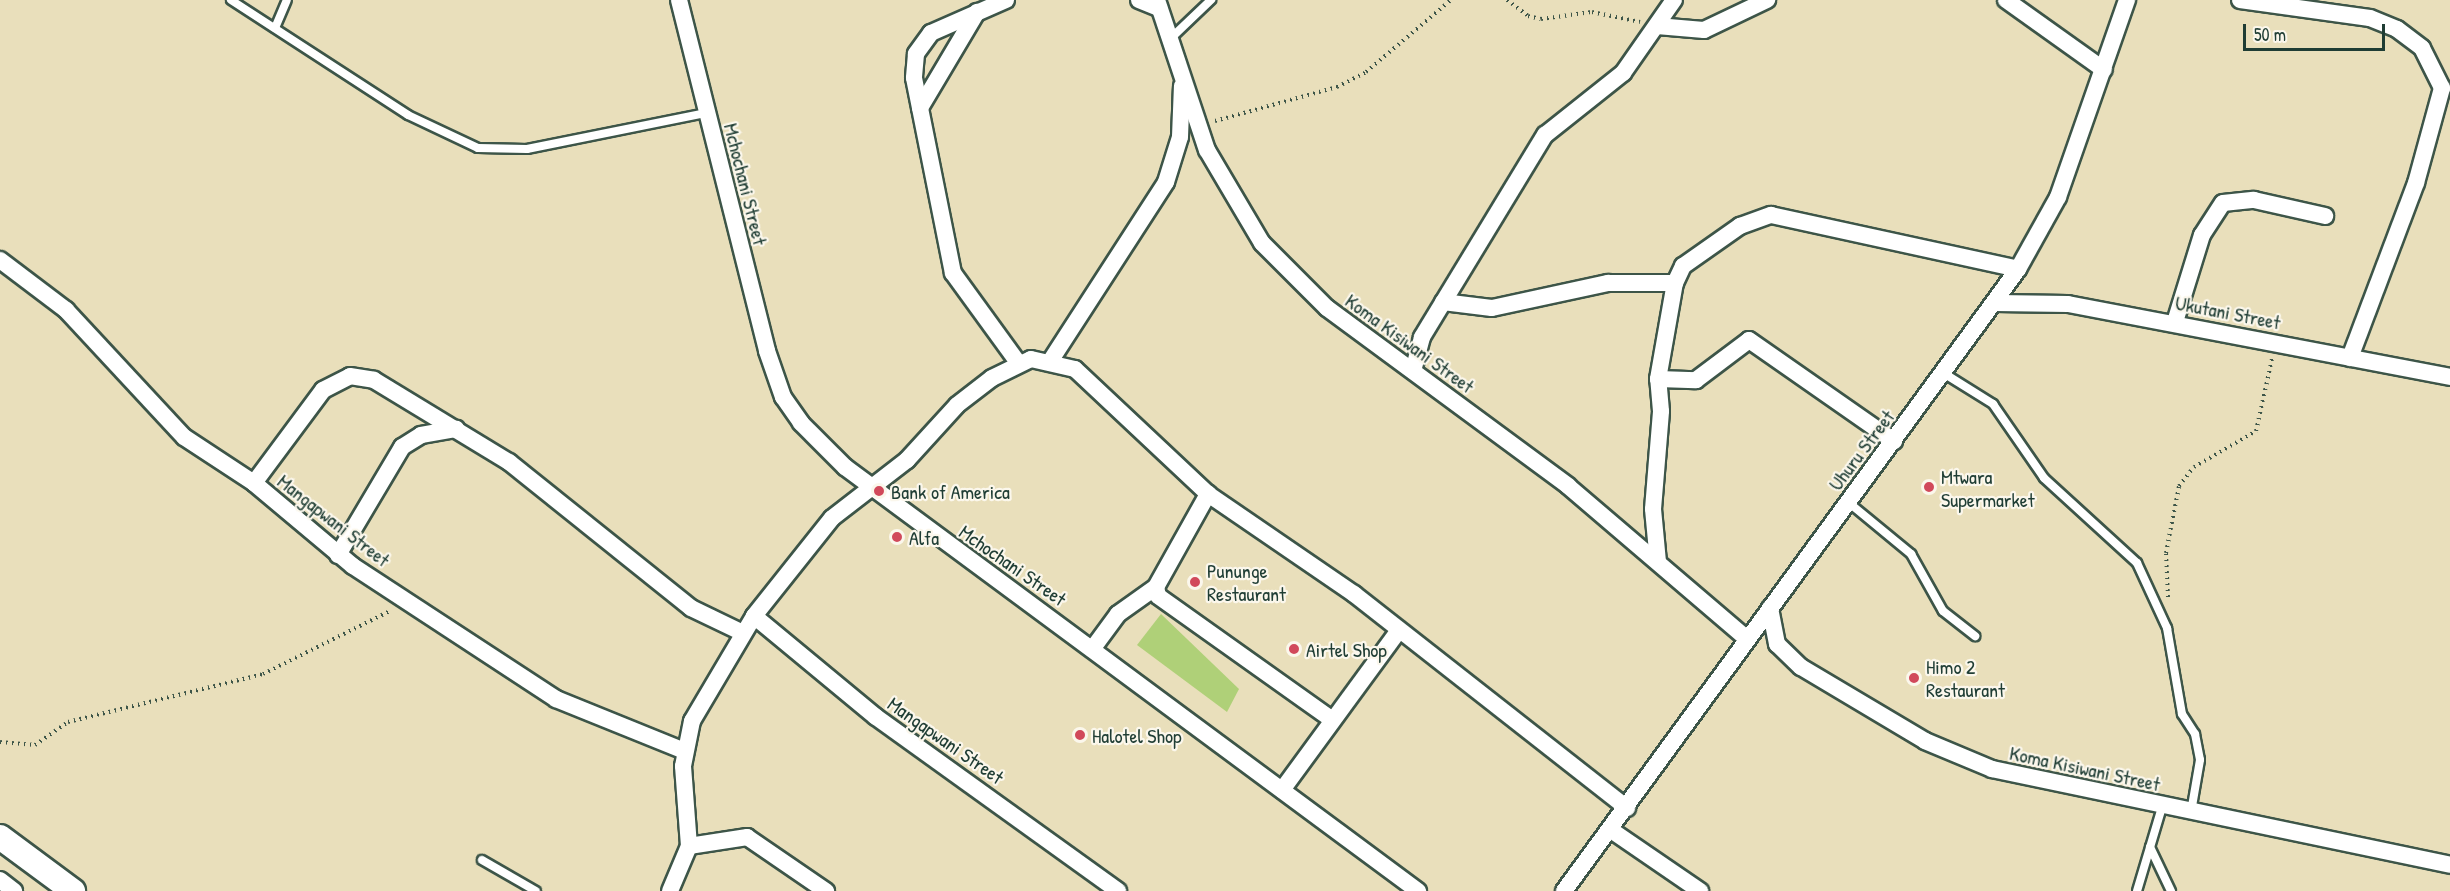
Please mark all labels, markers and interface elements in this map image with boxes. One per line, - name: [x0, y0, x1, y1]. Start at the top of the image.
- scale bar: [2246, 12, 2388, 50]
- text: 50 m: [2254, 22, 2286, 47]
- street label: Mchochani Street: [719, 121, 773, 247]
- street label: Koma Kisiwani Street: [1341, 288, 1479, 398]
- street label: Ukutani Street: [2173, 290, 2283, 334]
- street label: Uhuru Street: [1823, 405, 1899, 495]
- place label: Mtwara Supermarket: [1941, 464, 2035, 511]
- street label: Mangapwani Street: [273, 469, 395, 571]
- place label: Bank of America: [891, 479, 1010, 503]
- marker: Mtwara Supermarket: [1922, 480, 1936, 494]
- marker: Bank of America: [872, 484, 886, 498]
- street label: Mchochani Street: [955, 519, 1071, 611]
- place label: Alfa: [909, 525, 939, 549]
- marker: Alfa: [890, 530, 904, 544]
- place label: Pununge Restaurant: [1207, 558, 1286, 605]
- marker: Pununge Restaurant: [1188, 575, 1202, 589]
- place label: Airtel Shop: [1306, 637, 1387, 661]
- marker: Airtel Shop: [1287, 642, 1301, 656]
- place label: Himo 2 Restaurant: [1926, 654, 2005, 701]
- marker: Himo 2 Restaurant: [1907, 671, 1921, 685]
- street label: Mangapwani Street: [883, 691, 1009, 789]
- place label: Halotel Shop: [1092, 723, 1182, 747]
- marker: Halotel Shop: [1073, 728, 1087, 742]
- street label: Koma Kisiwani Street: [2007, 740, 2163, 796]

